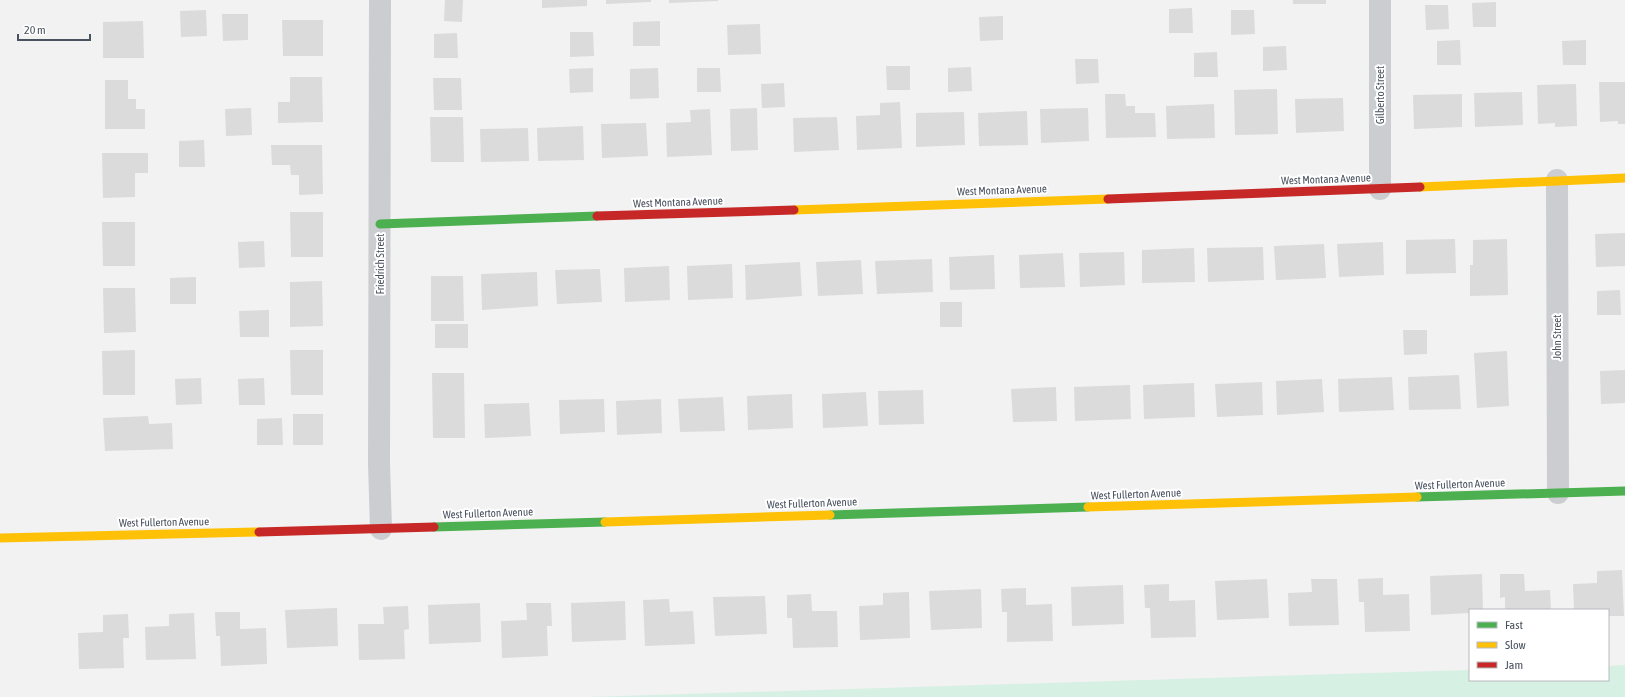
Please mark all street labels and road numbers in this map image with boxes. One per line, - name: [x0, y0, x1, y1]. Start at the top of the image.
- street label: Gilberto Street: [1374, 66, 1386, 124]
- street label: West Montana Avenue: [1281, 171, 1371, 187]
- street label: West Montana Avenue: [957, 182, 1047, 198]
- street label: West Montana Avenue: [633, 194, 723, 210]
- street label: Friedrich Street: [374, 234, 386, 294]
- street label: John Street: [1551, 314, 1563, 360]
- street label: West Fullerton Avenue: [1415, 476, 1505, 492]
- street label: West Fullerton Avenue: [1091, 486, 1181, 502]
- street label: West Fullerton Avenue: [767, 495, 857, 511]
- street label: West Fullerton Avenue: [443, 505, 533, 521]
- street label: West Fullerton Avenue: [119, 515, 209, 529]

